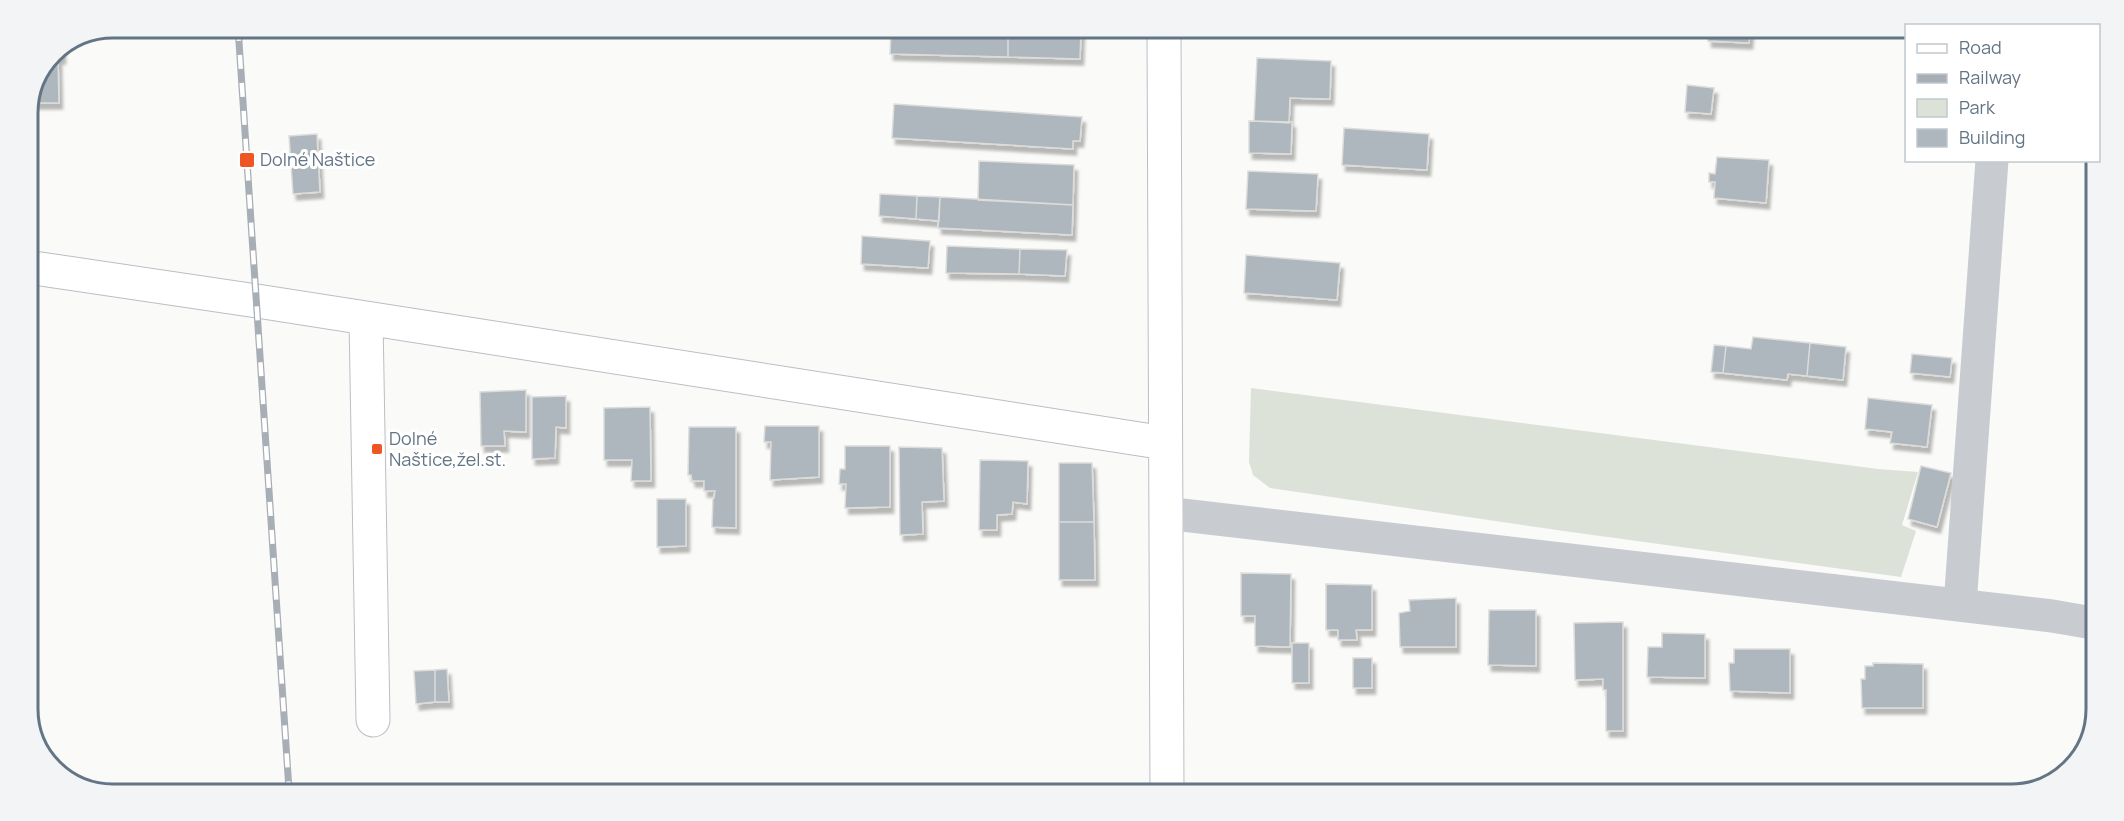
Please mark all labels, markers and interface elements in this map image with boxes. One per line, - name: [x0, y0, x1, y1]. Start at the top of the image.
- legend: [1905, 24, 2100, 162]
- text: Road: [1959, 35, 2002, 59]
- text: Railway: [1959, 65, 2021, 89]
- text: Park: [1959, 95, 1996, 119]
- text: Building: [1959, 125, 2025, 149]
- place label: Dolné Naštice: [260, 147, 375, 171]
- marker: Dolné Naštice: [238, 151, 256, 169]
- place label: Dolné Naštice,žel.st.: [389, 426, 506, 471]
- marker: Dolné Naštice,žel.st.: [370, 442, 384, 456]

